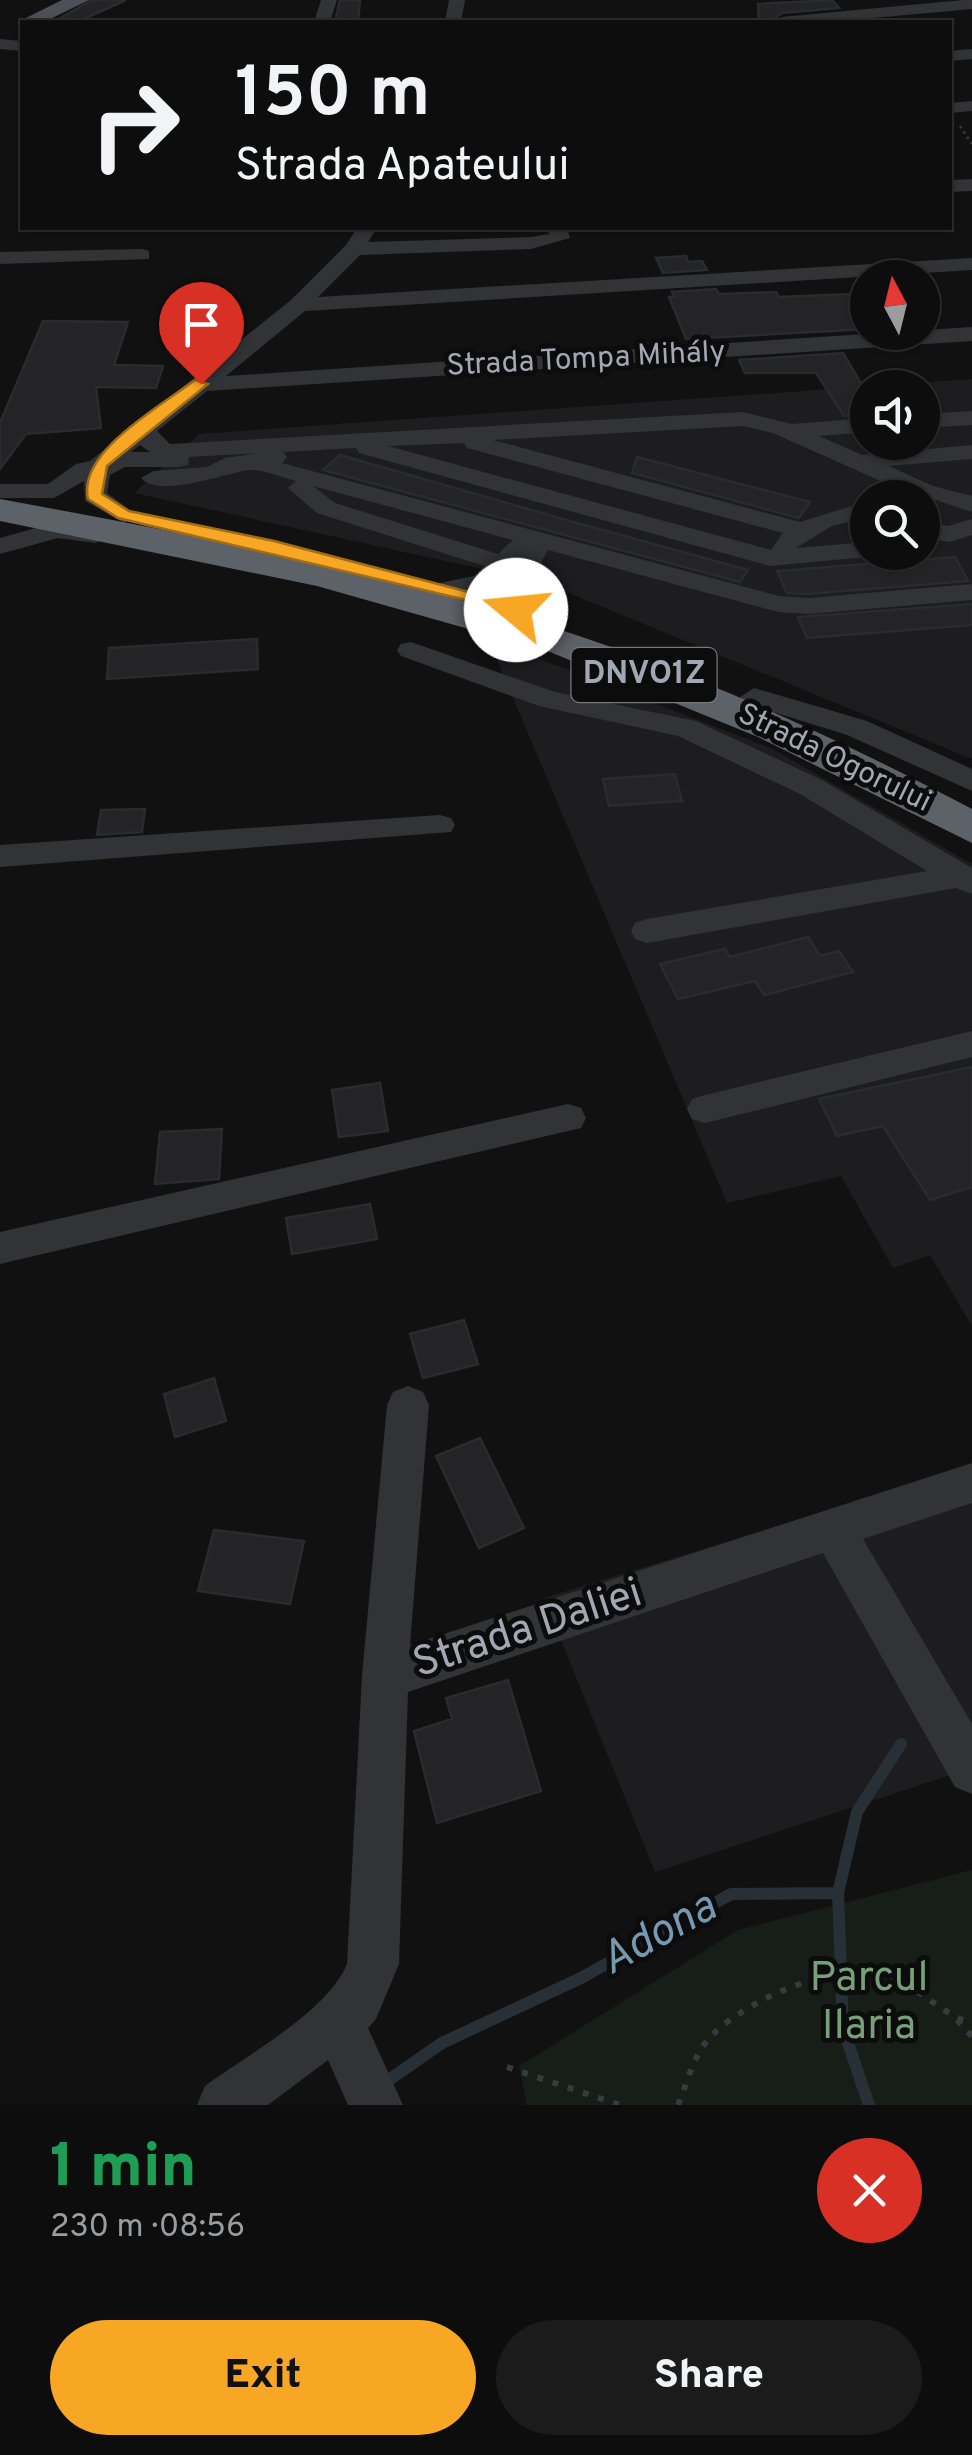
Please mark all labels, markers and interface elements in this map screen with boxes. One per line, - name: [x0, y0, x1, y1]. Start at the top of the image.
- text: 150 m: [235, 52, 430, 141]
- icon: right: [70, 60, 200, 190]
- text: Strada Apateului: [235, 139, 570, 196]
- north arrow: [850, 260, 940, 350]
- map controls: [850, 260, 940, 570]
- pin: [159, 282, 244, 385]
- icon: arrive: [174, 297, 229, 352]
- street label: Strada Tompa Mihály: [446, 334, 726, 386]
- button: sound: [850, 370, 940, 460]
- button: search: [850, 480, 940, 570]
- position arrow: [464, 558, 568, 662]
- road number: DNVO1Z: [572, 648, 716, 702]
- street label: Strada Ogorului: [731, 696, 937, 822]
- street label: Strada Daliei: [407, 1568, 649, 1692]
- water label: Adona: [591, 1880, 728, 1990]
- park label: Parcul Ilaria: [810, 1953, 928, 2054]
- text: 1 min: [50, 2132, 197, 2208]
- button: close: [817, 2138, 922, 2243]
- text: 230 m · 08:56: [50, 2208, 245, 2248]
- button: Exit: [50, 2320, 476, 2435]
- button: Share: [496, 2320, 922, 2435]

